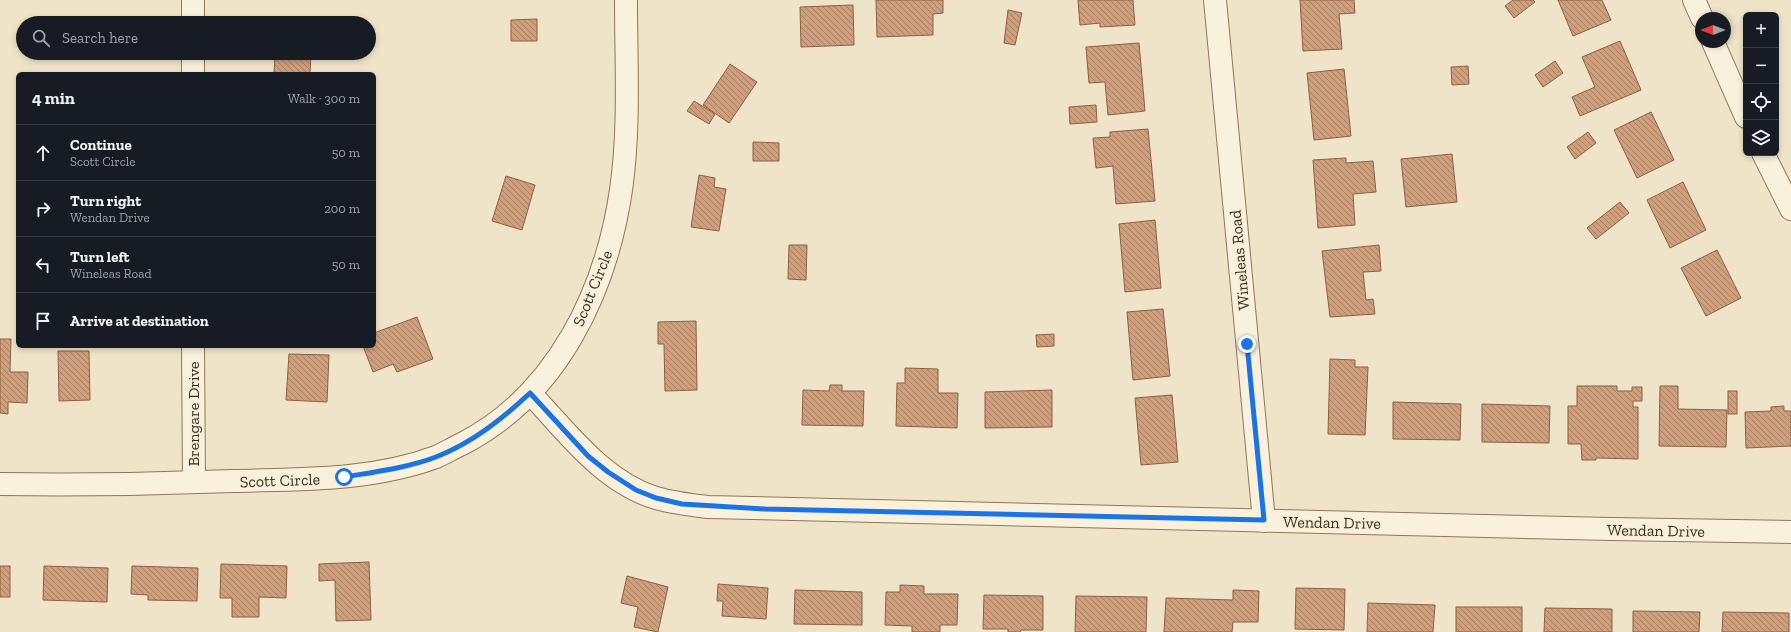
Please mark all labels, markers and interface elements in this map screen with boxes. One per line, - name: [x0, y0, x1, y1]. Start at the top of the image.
- north arrow: [1695, 12, 1731, 48]
- map controls: [1743, 12, 1779, 156]
- button: +: [1743, 12, 1779, 48]
- search box: [16, 16, 376, 60]
- icon: search: [30, 27, 52, 49]
- text: Search here: [62, 29, 138, 47]
- button: −: [1743, 48, 1779, 84]
- button: locate: [1743, 84, 1779, 120]
- text: 4 min: [32, 88, 75, 108]
- text: Walk · 300 m: [288, 91, 360, 106]
- button: layers: [1743, 120, 1779, 156]
- text: Continue: [70, 136, 132, 154]
- icon: ahead: [32, 142, 54, 164]
- text: 50 m: [332, 145, 360, 160]
- text: Scott Circle: [70, 154, 135, 169]
- text: Turn right: [70, 192, 141, 210]
- icon: right: [32, 198, 54, 220]
- text: 200 m: [324, 201, 360, 216]
- street label: Wineleas Road: [1226, 209, 1253, 311]
- text: Wendan Drive: [70, 210, 150, 225]
- street label: Scott Circle: [569, 247, 616, 329]
- text: Turn left: [70, 248, 130, 266]
- icon: left: [32, 254, 54, 276]
- text: 50 m: [332, 257, 360, 272]
- text: Wineleas Road: [70, 266, 152, 281]
- icon: arrive: [32, 310, 54, 332]
- text: Arrive at destination: [70, 312, 209, 330]
- route end: [1238, 335, 1256, 353]
- street label: Brengare Drive: [184, 361, 203, 467]
- route start: [335, 468, 353, 486]
- street label: Scott Circle: [240, 470, 320, 491]
- street label: Wendan Drive: [1283, 512, 1381, 533]
- street label: Wendan Drive: [1607, 520, 1705, 541]

